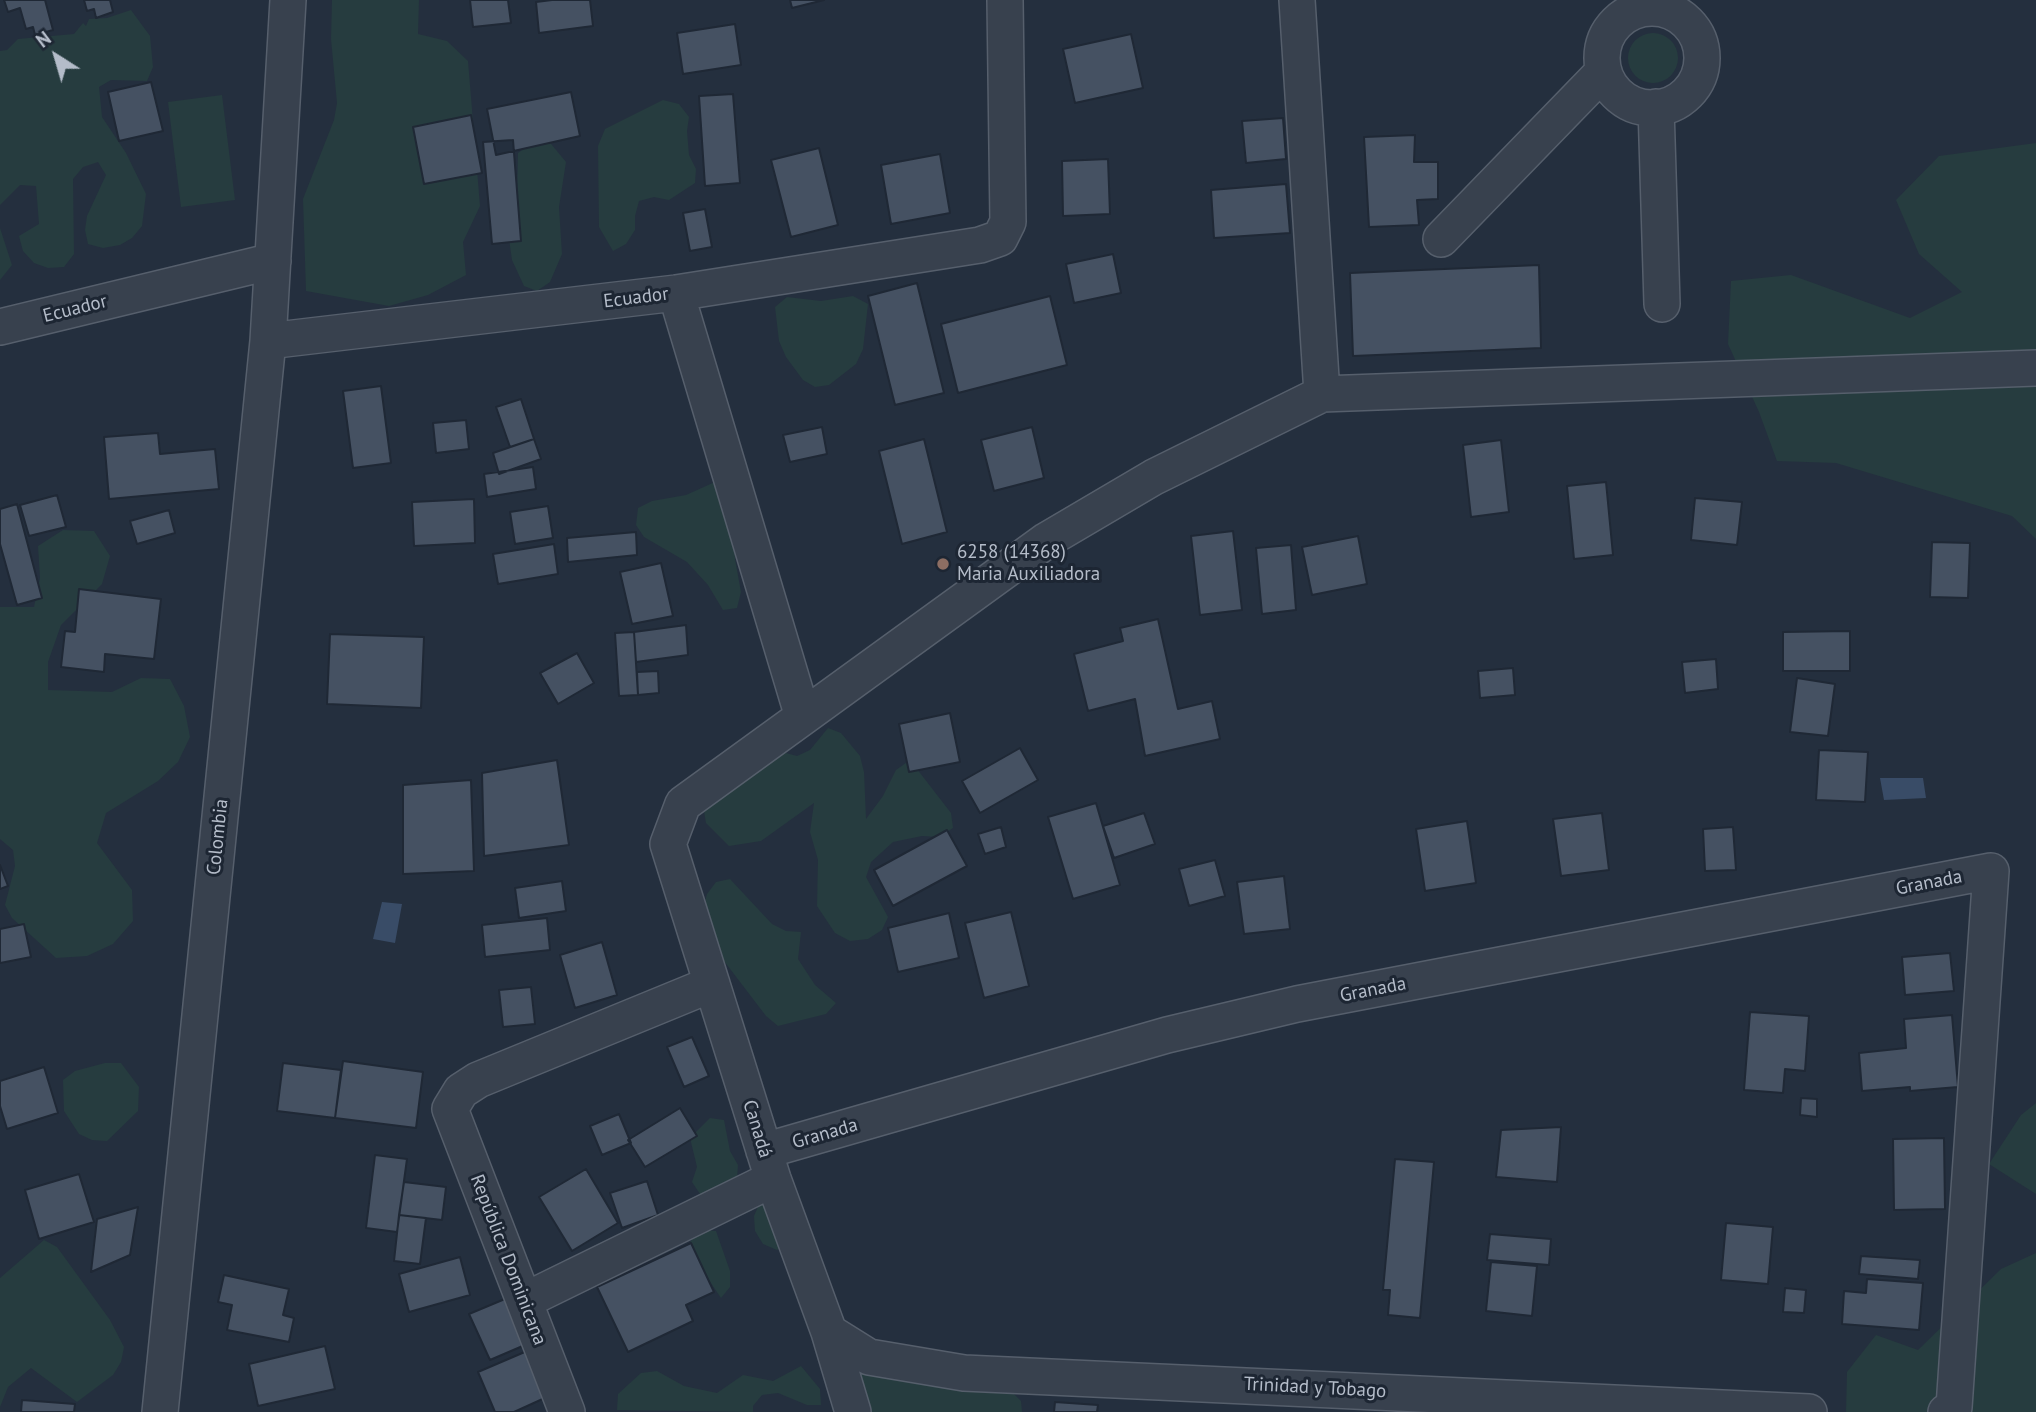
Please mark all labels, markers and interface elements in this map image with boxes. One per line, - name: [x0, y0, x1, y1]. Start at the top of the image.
- north arrow: [21, 21, 91, 91]
- text: N: [31, 26, 56, 53]
- street label: Ecuador: [602, 283, 670, 313]
- street label: Ecuador: [41, 290, 109, 328]
- place label: 6258 (14368) Maria Auxiliadora: [957, 542, 1100, 586]
- marker: 6258 (14368) Maria Auxiliadora: [935, 556, 951, 572]
- street label: Colombia: [203, 798, 233, 876]
- street label: Granada: [1894, 865, 1964, 901]
- street label: Granada: [1338, 972, 1408, 1008]
- street label: Canadá: [737, 1097, 777, 1161]
- street label: Granada: [790, 1114, 860, 1154]
- street label: República Dominicana: [465, 1171, 551, 1349]
- street label: Trinidad y Tobago: [1243, 1373, 1387, 1403]

